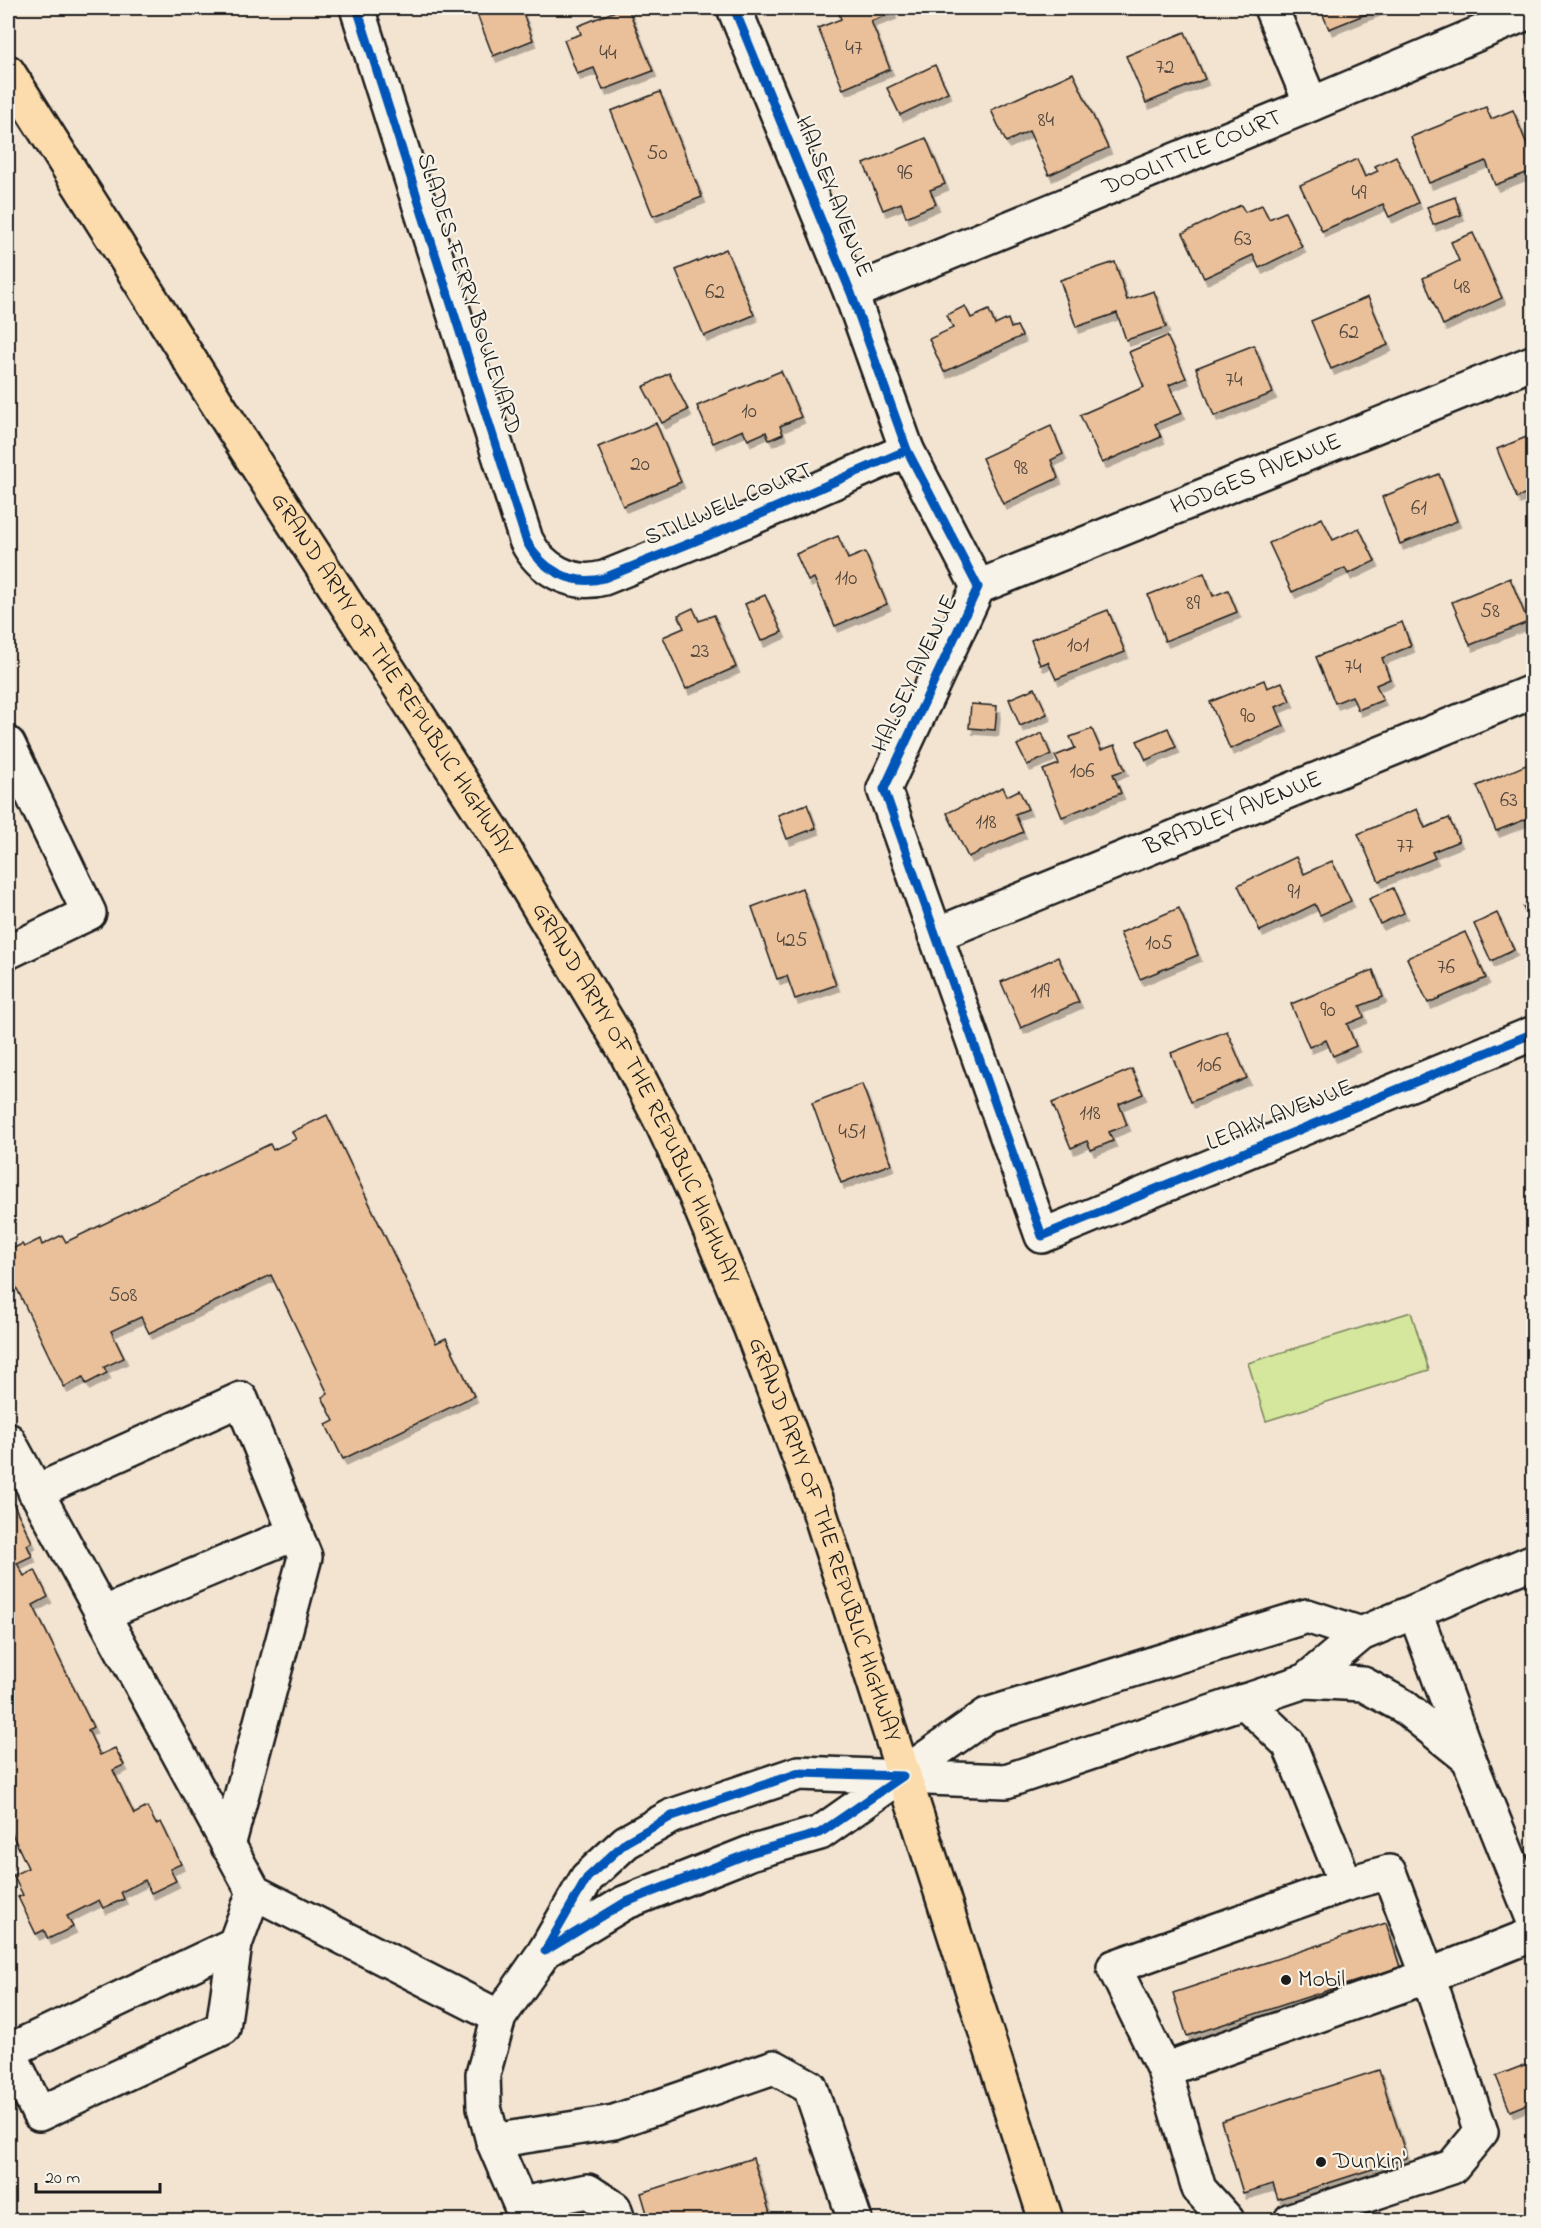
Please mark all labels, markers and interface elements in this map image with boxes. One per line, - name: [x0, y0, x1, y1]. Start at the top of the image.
- house number: 47: [845, 34, 863, 64]
- house number: 44: [599, 39, 617, 69]
- house number: 72: [1155, 53, 1175, 83]
- street label: DOOLITTLE COURT: [1096, 100, 1288, 206]
- house number: 84: [1038, 106, 1055, 136]
- street label: HALSEY AVENUE: [785, 111, 881, 283]
- house number: 50: [646, 139, 668, 169]
- street label: SLADES FERRY BOULEVARD: [406, 149, 530, 439]
- house number: 96: [897, 159, 913, 189]
- house number: 49: [1352, 179, 1367, 209]
- house number: 63: [1234, 225, 1252, 255]
- house number: 48: [1454, 273, 1470, 303]
- house number: 62: [705, 278, 725, 308]
- house number: 62: [1339, 318, 1359, 348]
- house number: 74: [1225, 366, 1243, 396]
- house number: 10: [741, 397, 757, 427]
- street label: HODGES AVENUE: [1165, 424, 1347, 525]
- house number: 20: [630, 450, 650, 480]
- street label: STILLWELL COURT: [639, 454, 819, 556]
- house number: 98: [1014, 454, 1028, 484]
- street label: GRAND ARMY OF THE REPUBLIC HIGHWAY: [261, 486, 522, 863]
- house number: 61: [1411, 494, 1427, 524]
- house number: 110: [835, 564, 857, 594]
- street label: HALSEY AVENUE: [864, 589, 968, 759]
- house number: 89: [1186, 589, 1201, 619]
- house number: 58: [1480, 597, 1500, 627]
- house number: 101: [1067, 631, 1090, 661]
- house number: 23: [690, 637, 710, 667]
- house number: 74: [1344, 653, 1362, 683]
- house number: 90: [1240, 702, 1256, 732]
- house number: 106: [1070, 757, 1095, 787]
- street label: BRADLEY AVENUE: [1138, 762, 1327, 866]
- house number: 63: [1500, 786, 1518, 816]
- house number: 118: [975, 808, 997, 838]
- house number: 77: [1396, 832, 1414, 862]
- house number: 91: [1288, 878, 1301, 908]
- street label: GRAND ARMY OF THE REPUBLIC HIGHWAY: [522, 896, 748, 1290]
- house number: 425: [776, 926, 808, 956]
- house number: 105: [1145, 929, 1173, 959]
- house number: 76: [1437, 953, 1455, 983]
- house number: 119: [1030, 977, 1051, 1007]
- house number: 90: [1320, 996, 1336, 1026]
- house number: 106: [1197, 1051, 1222, 1081]
- street label: LEAHY AVENUE: [1201, 1071, 1359, 1161]
- house number: 118: [1079, 1099, 1101, 1129]
- house number: 451: [838, 1118, 866, 1148]
- house number: 508: [109, 1281, 138, 1311]
- street label: GRAND ARMY OF THE REPUBLIC HIGHWAY: [738, 1332, 910, 1747]
- place label: Mobil: [1298, 1963, 1345, 1998]
- marker: Mobil: [1279, 1973, 1293, 1987]
- place label: Dunkin': [1332, 2145, 1406, 2180]
- marker: Dunkin': [1314, 2155, 1328, 2169]
- scale bar: [36, 2156, 160, 2194]
- text: 20 m: [45, 2166, 80, 2192]

